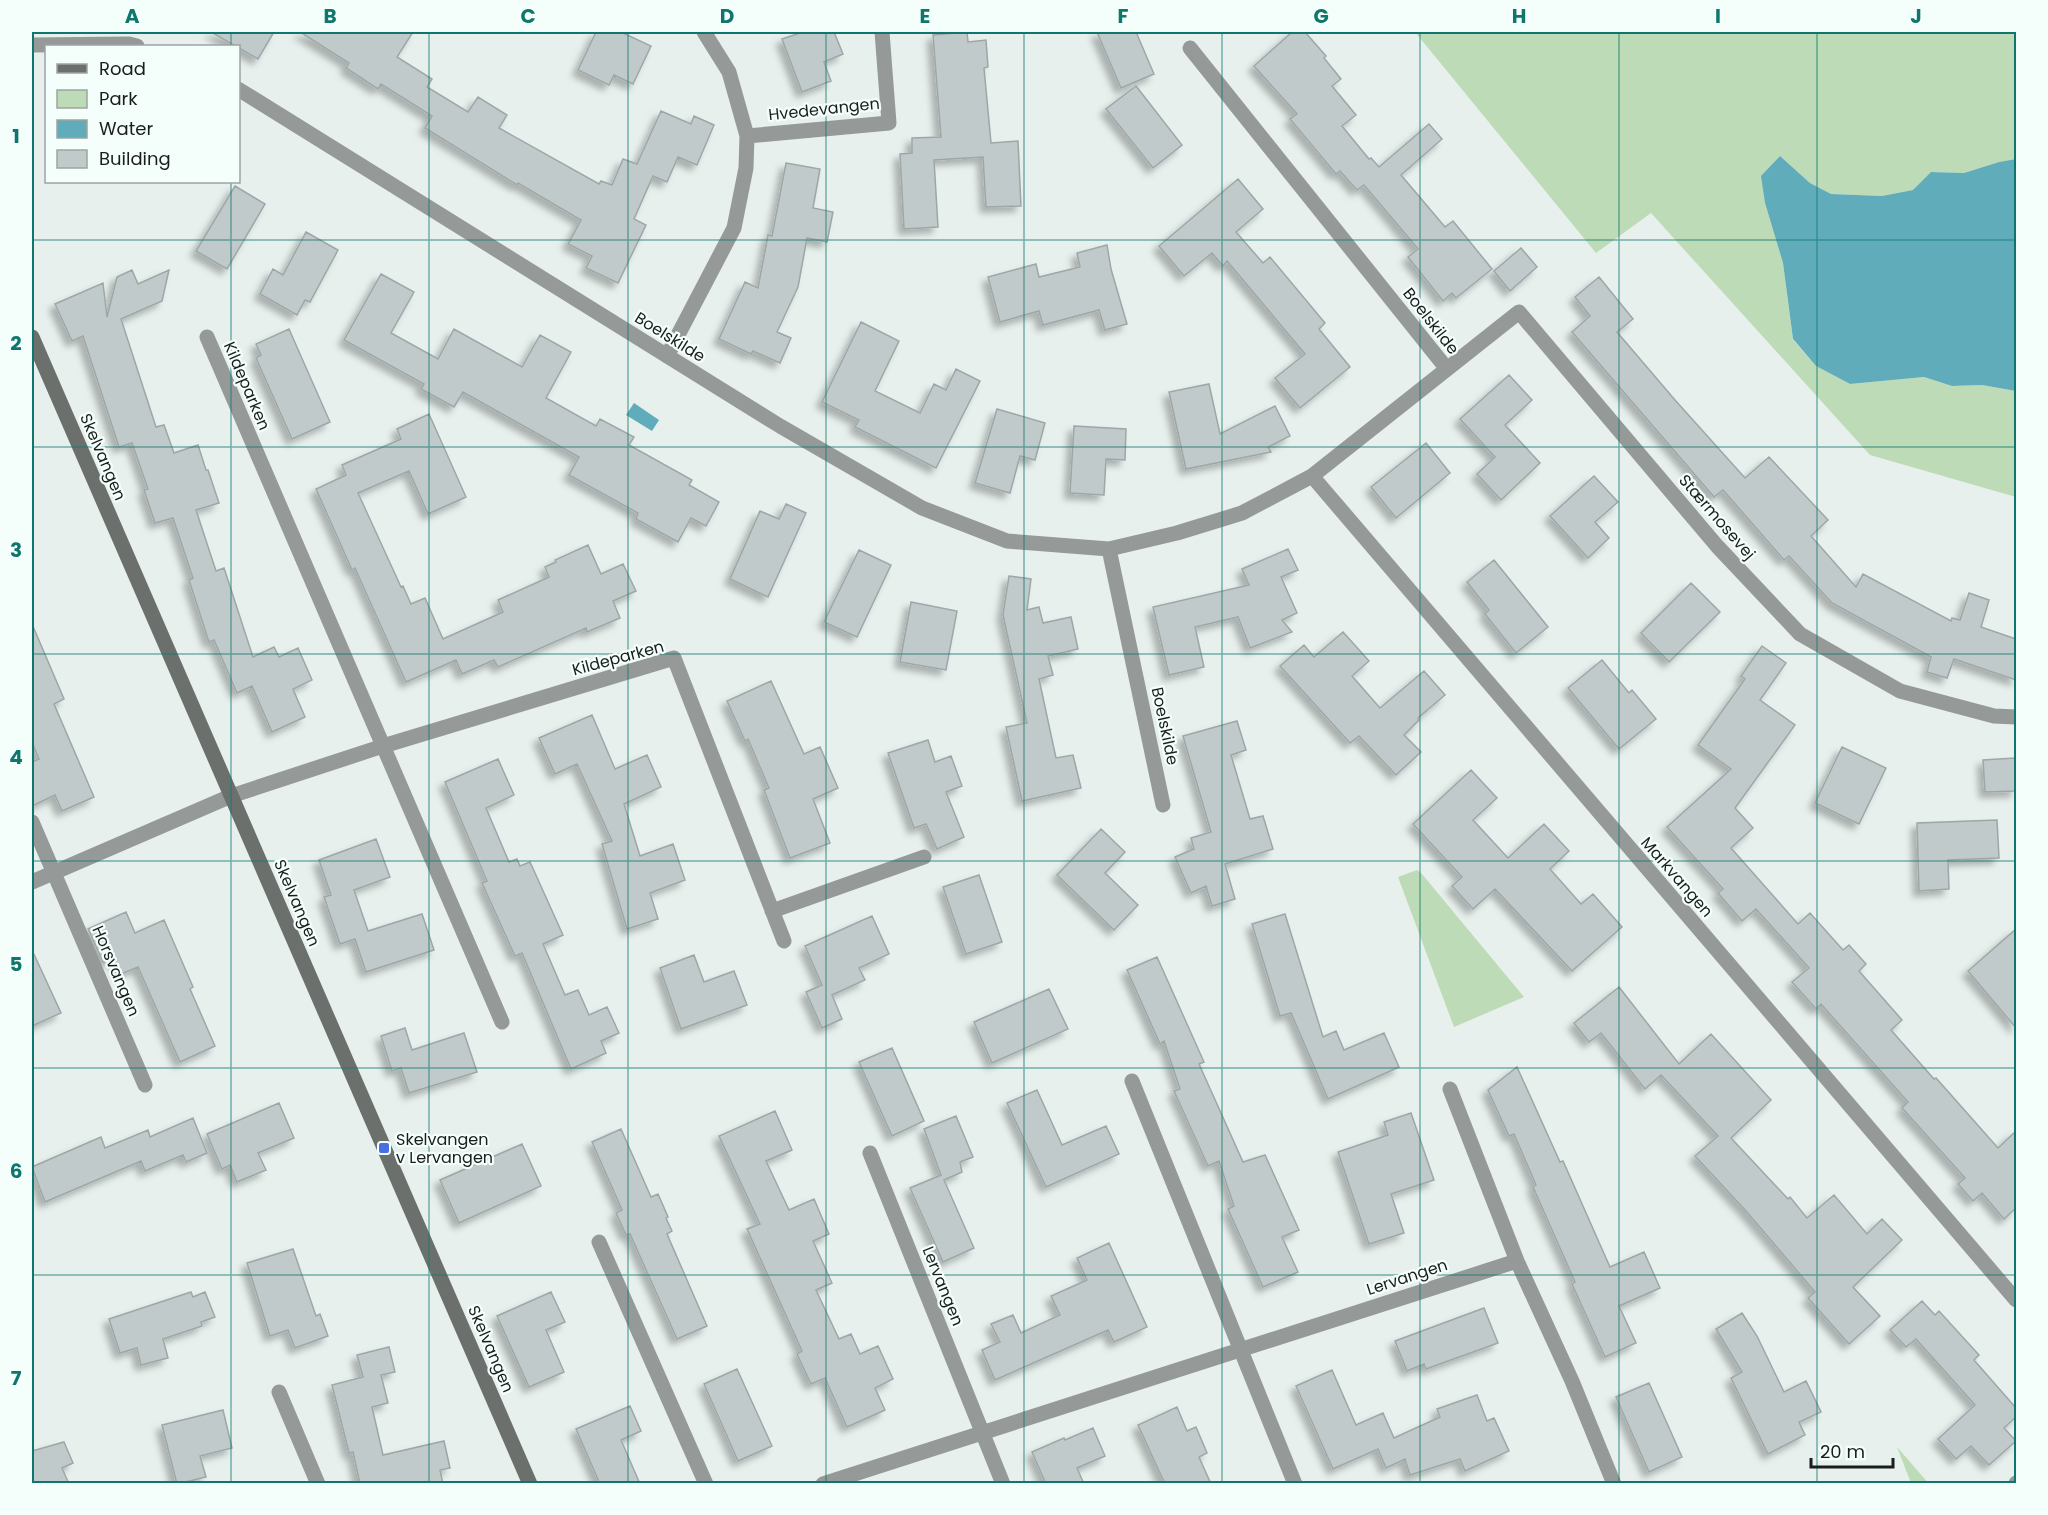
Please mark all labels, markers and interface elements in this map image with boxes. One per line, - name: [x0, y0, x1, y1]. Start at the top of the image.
- text: A: [125, 2, 140, 30]
- text: B: [323, 2, 337, 30]
- text: C: [520, 2, 536, 30]
- text: D: [720, 2, 734, 30]
- text: E: [920, 2, 930, 30]
- text: F: [1118, 2, 1129, 30]
- text: G: [1313, 2, 1329, 30]
- text: H: [1512, 2, 1526, 30]
- text: I: [1715, 2, 1721, 30]
- text: J: [1910, 2, 1922, 30]
- legend: [45, 45, 240, 183]
- text: Road: [99, 56, 146, 81]
- text: Park: [99, 86, 138, 111]
- street label: Hvedevangen: [767, 92, 881, 126]
- text: Water: [99, 116, 153, 141]
- text: 1: [12, 122, 20, 150]
- text: Building: [99, 146, 171, 171]
- street label: Boelskilde: [1398, 283, 1464, 359]
- street label: Boelskilde: [630, 306, 710, 368]
- text: 2: [10, 329, 22, 357]
- street label: Kildeparken: [218, 338, 276, 434]
- street label: Skelvangen: [74, 410, 132, 504]
- street label: Stærmosevej: [1673, 469, 1761, 565]
- text: 3: [10, 536, 22, 564]
- street label: Kildeparken: [570, 635, 666, 681]
- street label: Boelskilde: [1146, 685, 1184, 767]
- text: 4: [9, 743, 23, 771]
- street label: Markvangen: [1636, 832, 1718, 922]
- street label: Skelvangen: [268, 856, 326, 950]
- street label: Horsvangen: [87, 922, 145, 1020]
- text: 5: [10, 950, 23, 978]
- place label: Skelvangen v Lervangen: [396, 1128, 493, 1169]
- marker: Skelvangen v Lervangen: [377, 1141, 391, 1155]
- text: 6: [10, 1157, 22, 1185]
- street label: Lervangen: [917, 1243, 969, 1329]
- street label: Lervangen: [1364, 1253, 1450, 1301]
- street label: Skelvangen: [462, 1302, 520, 1396]
- text: 7: [11, 1364, 22, 1392]
- scale bar: [1811, 1431, 1894, 1469]
- text: 20 m: [1820, 1439, 1865, 1464]

